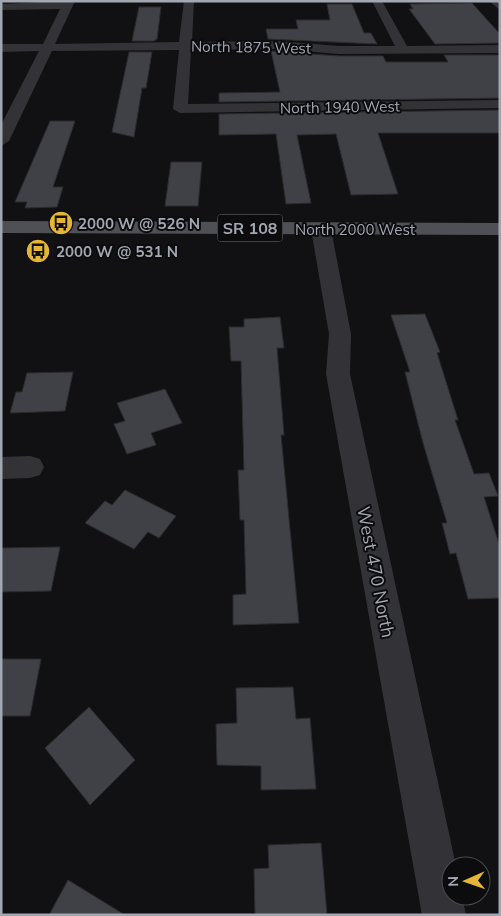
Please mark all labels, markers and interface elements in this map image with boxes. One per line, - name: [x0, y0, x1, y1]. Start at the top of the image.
- street label: North 1875 West: [191, 36, 311, 58]
- street label: North 1940 West: [280, 96, 400, 118]
- bus stop icon: 2000 W @ 526 N: [48, 210, 74, 236]
- place label: 2000 W @ 526 N: [78, 214, 200, 233]
- road number: SR 108: [218, 214, 282, 242]
- street label: North 2000 West: [295, 220, 415, 239]
- bus stop icon: 2000 W @ 531 N: [25, 238, 51, 264]
- place label: 2000 W @ 531 N: [56, 242, 178, 261]
- street label: West 470 North: [352, 504, 400, 640]
- north arrow: [441, 856, 491, 906]
- text: N: [444, 876, 462, 887]

